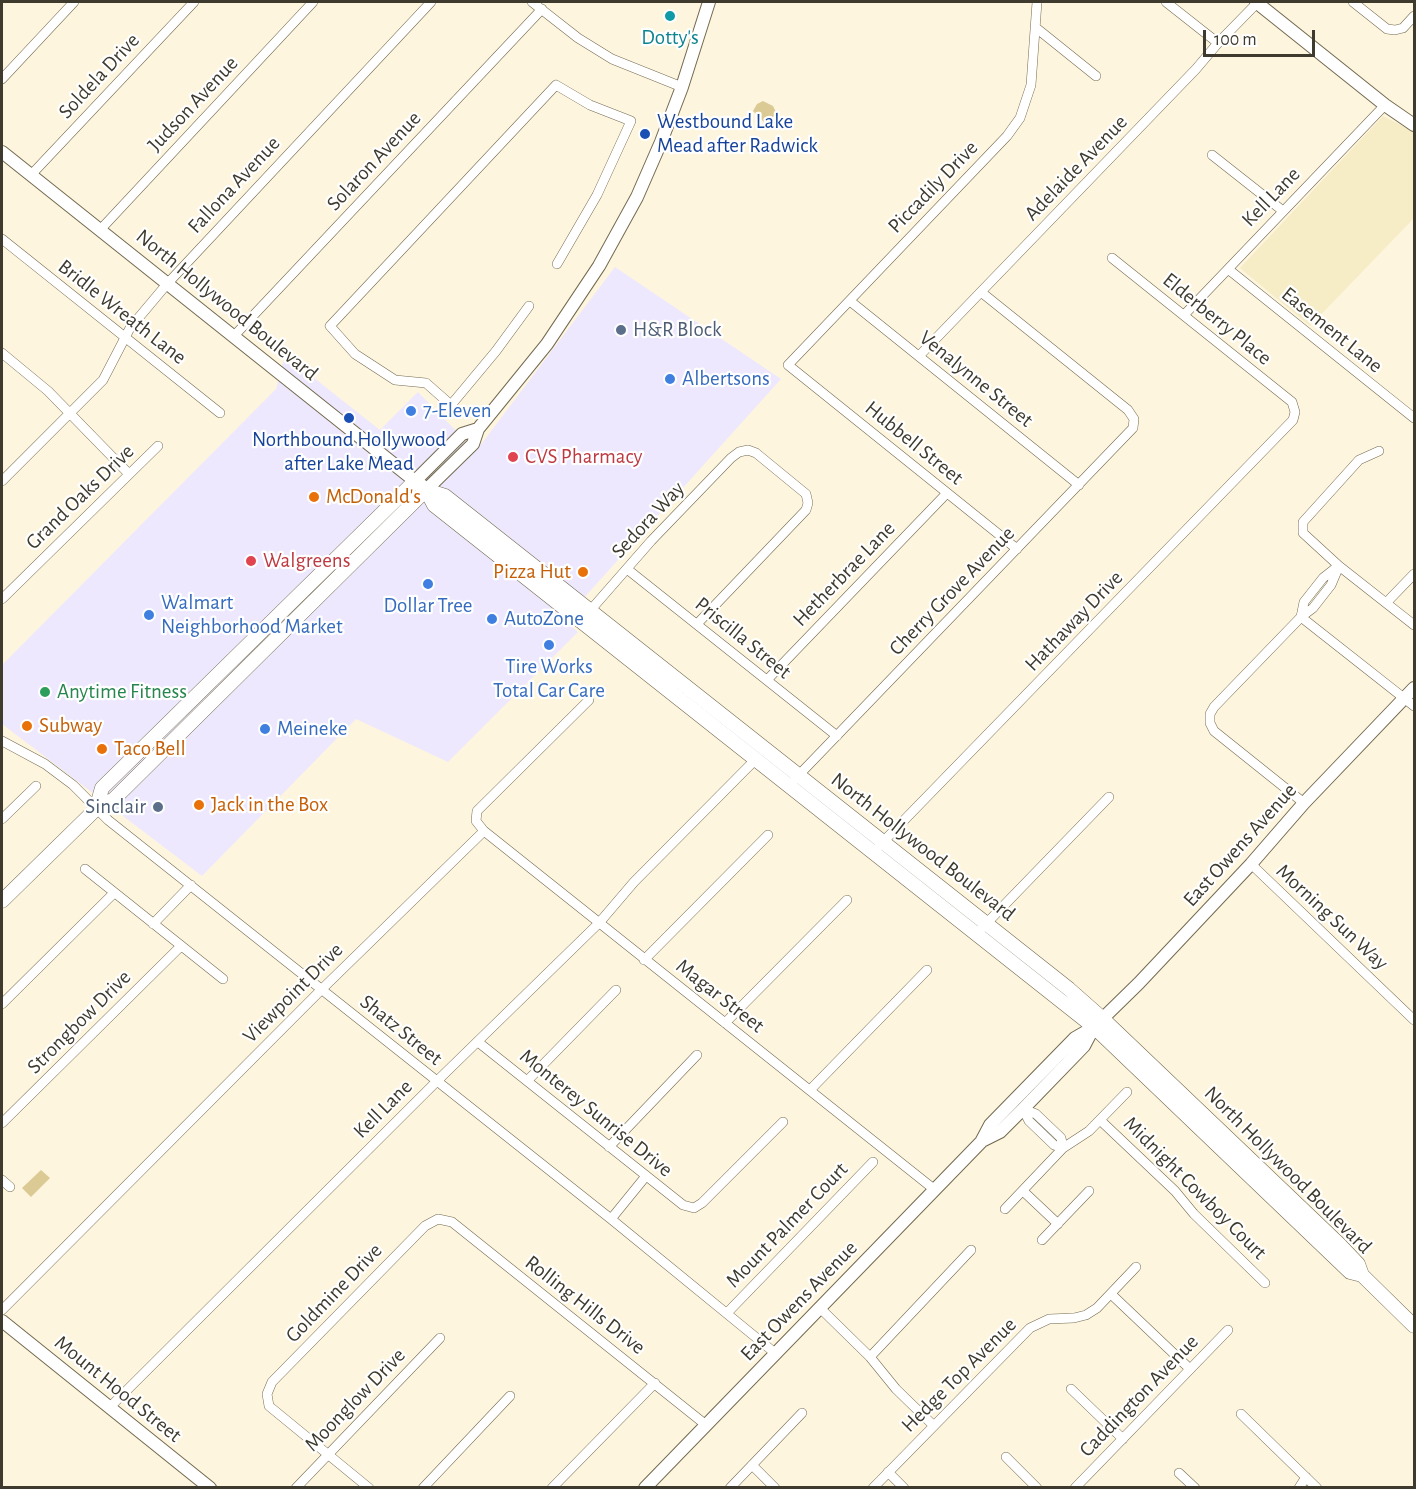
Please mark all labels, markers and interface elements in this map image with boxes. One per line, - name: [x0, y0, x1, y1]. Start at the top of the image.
- marker: Dotty's: [663, 9, 677, 23]
- scale bar: [1206, 18, 1318, 56]
- place label: Dotty's: [641, 25, 699, 51]
- street label: Soldela Drive: [53, 28, 145, 124]
- text: 100 m: [1214, 31, 1257, 49]
- street label: Judson Avenue: [142, 51, 244, 157]
- street label: Solaron Avenue: [322, 106, 426, 216]
- place label: Westbound Lake Mead after Radwick: [657, 109, 818, 159]
- street label: Adelaide Avenue: [1019, 110, 1133, 226]
- marker: Westbound Lake Mead after Radwick: [638, 127, 652, 141]
- street label: Fallona Avenue: [183, 131, 285, 239]
- street label: Piccadily Drive: [883, 135, 983, 239]
- street label: Kell Lane: [1236, 162, 1306, 232]
- street label: North Hollywood Boulevard: [131, 224, 323, 386]
- street label: Bridle Wreath Lane: [53, 254, 191, 370]
- street label: Elderberry Place: [1157, 267, 1277, 371]
- street label: Easement Lane: [1276, 281, 1388, 379]
- place label: H&R Block: [633, 317, 721, 343]
- marker: H&R Block: [614, 323, 628, 337]
- street label: Venalynne Street: [914, 325, 1038, 433]
- place label: Albertsons: [682, 366, 770, 392]
- marker: Albertsons: [663, 372, 677, 386]
- street label: Hubbell Street: [860, 396, 968, 490]
- place label: 7-Eleven: [423, 398, 492, 424]
- marker: 7-Eleven: [404, 404, 418, 418]
- marker: Northbound Hollywood after Lake Mead: [342, 411, 356, 425]
- place label: Northbound Hollywood after Lake Mead: [252, 427, 446, 477]
- street label: Grand Oaks Drive: [21, 439, 139, 555]
- place label: CVS Pharmacy: [525, 444, 642, 470]
- marker: CVS Pharmacy: [506, 450, 520, 464]
- street label: Sedora Way: [606, 476, 690, 564]
- place label: McDonald's: [326, 484, 421, 510]
- marker: McDonald's: [307, 490, 321, 504]
- street label: Hetherbrae Lane: [788, 516, 900, 632]
- street label: Cherry Grove Avenue: [884, 521, 1020, 661]
- place label: Walgreens: [263, 548, 350, 574]
- marker: Walgreens: [244, 554, 258, 568]
- place label: Pizza Hut: [493, 559, 571, 585]
- marker: Pizza Hut: [576, 565, 590, 579]
- street label: Hathaway Drive: [1020, 565, 1128, 677]
- marker: Dollar Tree: [421, 577, 435, 591]
- place label: Walmart Neighborhood Market: [161, 590, 343, 640]
- street label: Priscilla Street: [690, 592, 796, 684]
- place label: Dollar Tree: [383, 593, 473, 619]
- place label: AutoZone: [504, 606, 584, 632]
- marker: Walmart Neighborhood Market: [142, 608, 156, 622]
- marker: AutoZone: [485, 612, 499, 626]
- marker: Tire Works Total Car Care: [542, 638, 556, 652]
- place label: Tire Works Total Car Care: [493, 654, 605, 704]
- place label: Anytime Fitness: [57, 679, 187, 705]
- marker: Anytime Fitness: [38, 685, 52, 699]
- place label: Subway: [39, 713, 102, 739]
- place label: Meineke: [277, 716, 347, 742]
- marker: Subway: [20, 719, 34, 733]
- marker: Meineke: [258, 722, 272, 736]
- place label: Taco Bell: [114, 736, 186, 762]
- marker: Taco Bell: [95, 742, 109, 756]
- street label: North Hollywood Boulevard: [826, 767, 1020, 927]
- street label: East Owens Avenue: [1178, 778, 1302, 912]
- place label: Jack in the Box: [211, 792, 328, 818]
- place label: Sinclair: [85, 794, 146, 820]
- marker: Jack in the Box: [192, 798, 206, 812]
- marker: Sinclair: [151, 800, 165, 814]
- street label: Morning Sun Way: [1271, 859, 1393, 975]
- street label: Viewpoint Drive: [238, 938, 348, 1048]
- street label: Magar Street: [671, 954, 769, 1038]
- street label: Strongbow Drive: [22, 965, 136, 1079]
- street label: Shatz Street: [355, 989, 447, 1071]
- street label: Monterey Sunrise Drive: [514, 1044, 678, 1182]
- street label: Kell Lane: [348, 1074, 418, 1144]
- street label: North Hollywood Boulevard: [1199, 1081, 1377, 1259]
- street label: Midnight Cowboy Court: [1118, 1111, 1272, 1265]
- street label: Mount Palmer Court: [721, 1157, 853, 1293]
- street label: East Owens Avenue: [735, 1236, 863, 1366]
- street label: Goldmine Drive: [280, 1238, 388, 1348]
- street label: Rolling Hills Drive: [520, 1250, 650, 1360]
- street label: Hedge Top Avenue: [896, 1312, 1022, 1438]
- street label: Mount Hood Street: [49, 1330, 187, 1448]
- street label: Caddington Avenue: [1074, 1330, 1204, 1462]
- street label: Moonglow Drive: [299, 1343, 411, 1457]

